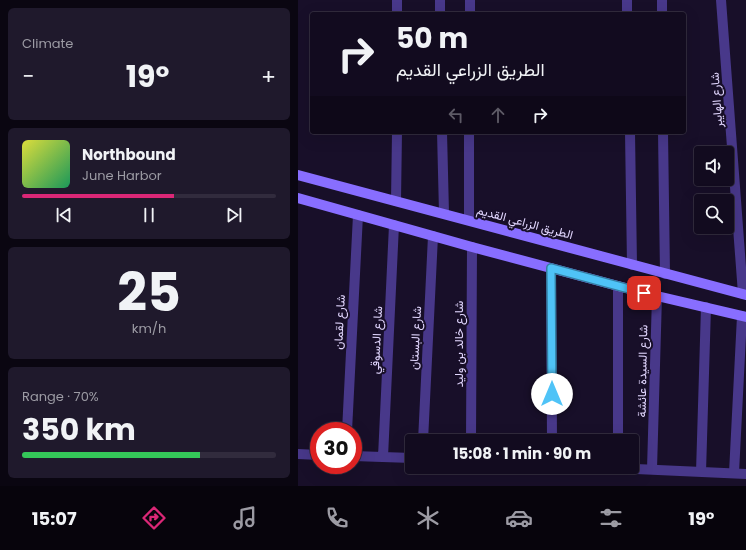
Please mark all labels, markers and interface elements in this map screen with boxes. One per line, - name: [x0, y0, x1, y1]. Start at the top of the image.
- text: 50 m: [396, 19, 468, 58]
- icon: right: [330, 28, 382, 80]
- text: Climate: [22, 34, 73, 53]
- text: 19°: [126, 55, 169, 98]
- text: الطريق الزراعي القديم: [396, 57, 545, 82]
- text: −: [22, 61, 34, 92]
- text: +: [261, 61, 276, 92]
- street label: شارع الهايبر: [706, 72, 727, 129]
- icon: left: [445, 104, 467, 126]
- icon: ahead: [487, 104, 509, 126]
- icon: right: [529, 104, 551, 126]
- text: Northbound: [82, 144, 176, 165]
- map controls: [694, 146, 734, 234]
- button: sound: [694, 146, 734, 186]
- text: June Harbor: [82, 166, 162, 185]
- button: search: [694, 194, 734, 234]
- street label: الطريق الزراعي القديم: [474, 201, 575, 245]
- icon: previous: [53, 204, 75, 226]
- icon: pause: [138, 204, 160, 226]
- icon: next: [223, 204, 245, 226]
- text: 25: [117, 256, 181, 329]
- pin: [627, 276, 661, 310]
- icon: arrive: [633, 282, 655, 304]
- street label: شارع لقمان: [329, 294, 350, 350]
- street label: شارع خالد بن وليد: [450, 301, 468, 387]
- street label: شارع الدسوقي: [366, 306, 388, 375]
- street label: شارع البستان: [405, 306, 426, 370]
- text: km/h: [132, 319, 166, 338]
- street label: شارع السيدة عائشة: [633, 325, 652, 417]
- position arrow: [531, 373, 573, 415]
- text: Range · 70%: [22, 387, 99, 406]
- text: 350 km: [22, 408, 136, 451]
- speed limit sign: 30: [310, 422, 362, 474]
- text: 15:08 · 1 min · 90 m: [453, 443, 591, 464]
- icon: directions: [140, 504, 168, 532]
- icon: music: [231, 504, 259, 532]
- icon: phone: [323, 504, 351, 532]
- icon: climate: [414, 504, 442, 532]
- icon: car: [505, 504, 533, 532]
- icon: filters: [597, 504, 625, 532]
- text: 15:07: [32, 506, 77, 531]
- text: 19°: [688, 506, 714, 531]

